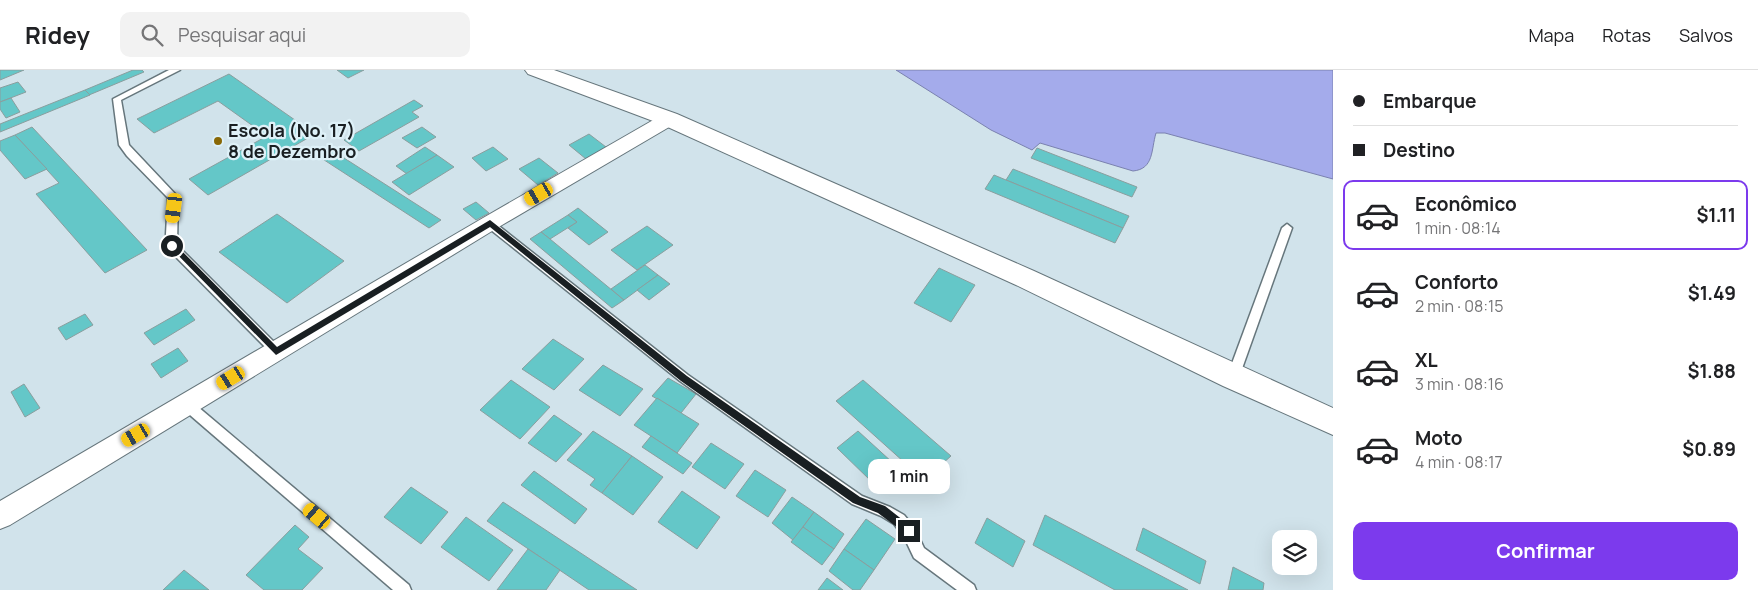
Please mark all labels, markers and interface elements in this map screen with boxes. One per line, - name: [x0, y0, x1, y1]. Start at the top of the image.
- search box: [120, 12, 470, 57]
- text: Ridey: [25, 18, 90, 51]
- icon: search: [138, 21, 166, 49]
- text: Pesquisar aqui: [178, 22, 306, 48]
- text: Mapa: [1528, 23, 1574, 47]
- text: Rotas: [1602, 23, 1651, 47]
- text: Salvos: [1679, 23, 1733, 47]
- text: Embarque: [1383, 88, 1476, 114]
- place label: Escola (No. 17) 8 de Dezembro: [228, 118, 356, 163]
- marker: Escola (No. 17) 8 de Dezembro: [212, 135, 224, 147]
- text: Destino: [1383, 137, 1455, 163]
- car: [522, 180, 555, 208]
- text: Econômico: [1415, 191, 1517, 217]
- car: [164, 192, 183, 224]
- icon: car: [1355, 193, 1400, 238]
- text: $1.11: [1696, 202, 1736, 228]
- text: 1 min · 08:14: [1415, 217, 1501, 239]
- route start: [161, 235, 183, 257]
- text: Conforto: [1415, 269, 1498, 295]
- icon: car: [1355, 271, 1400, 316]
- text: $1.49: [1688, 280, 1736, 306]
- text: 2 min · 08:15: [1415, 295, 1503, 317]
- text: XL: [1415, 347, 1438, 373]
- icon: car: [1355, 349, 1400, 394]
- text: $1.88: [1687, 358, 1736, 384]
- car: [214, 364, 247, 392]
- text: 3 min · 08:16: [1415, 373, 1504, 395]
- car: [119, 421, 152, 449]
- text: Moto: [1415, 425, 1462, 451]
- icon: car: [1355, 427, 1400, 472]
- text: $0.89: [1682, 436, 1736, 462]
- text: 4 min · 08:17: [1415, 451, 1503, 473]
- callout: 1 min: [868, 458, 950, 494]
- text: 1 min: [889, 465, 929, 487]
- car: [300, 501, 333, 531]
- route end: [898, 520, 920, 542]
- button: Confirmar: [1353, 522, 1738, 580]
- map controls: [1272, 530, 1317, 575]
- button: layers: [1272, 530, 1317, 575]

